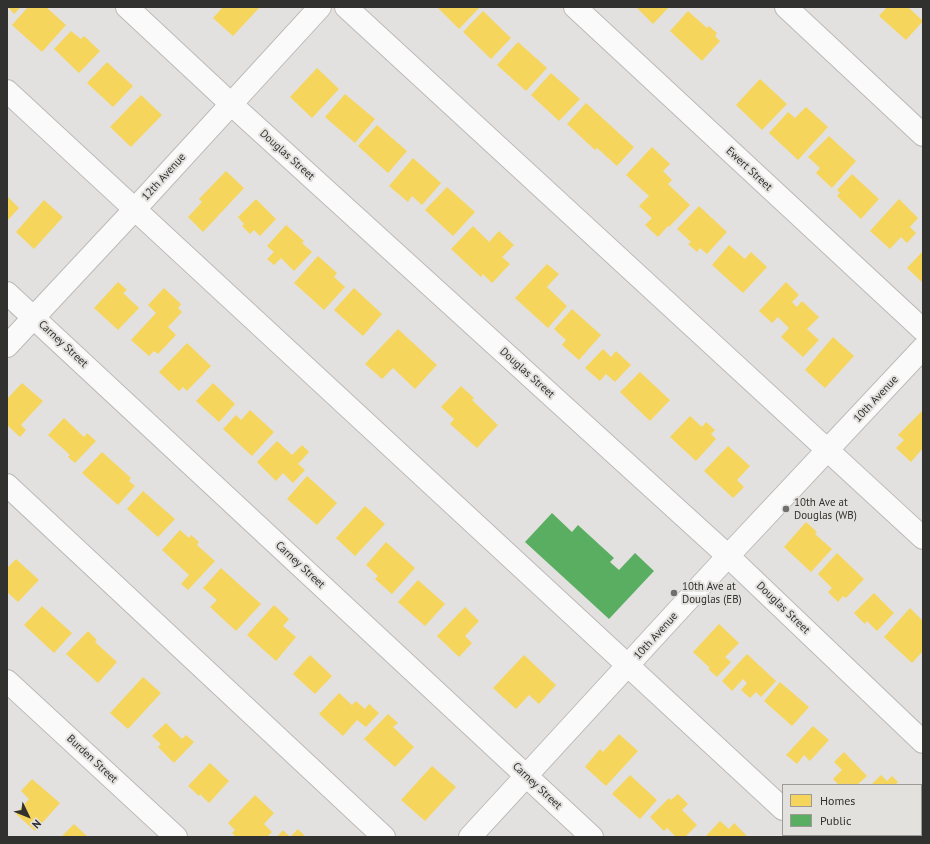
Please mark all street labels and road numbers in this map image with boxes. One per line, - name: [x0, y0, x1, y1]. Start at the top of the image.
- street label: Douglas Street: [257, 127, 317, 183]
- street label: Ewert Street: [723, 144, 775, 194]
- street label: 12th Avenue: [139, 151, 189, 203]
- street label: Carney Street: [36, 318, 90, 370]
- street label: Douglas Street: [497, 345, 557, 401]
- street label: 10th Avenue: [851, 373, 901, 425]
- street label: Carney Street: [273, 539, 327, 591]
- street label: Douglas Street: [754, 579, 812, 637]
- street label: 10th Avenue: [631, 610, 681, 662]
- street label: Burden Street: [64, 732, 120, 786]
- street label: Carney Street: [510, 760, 564, 812]

